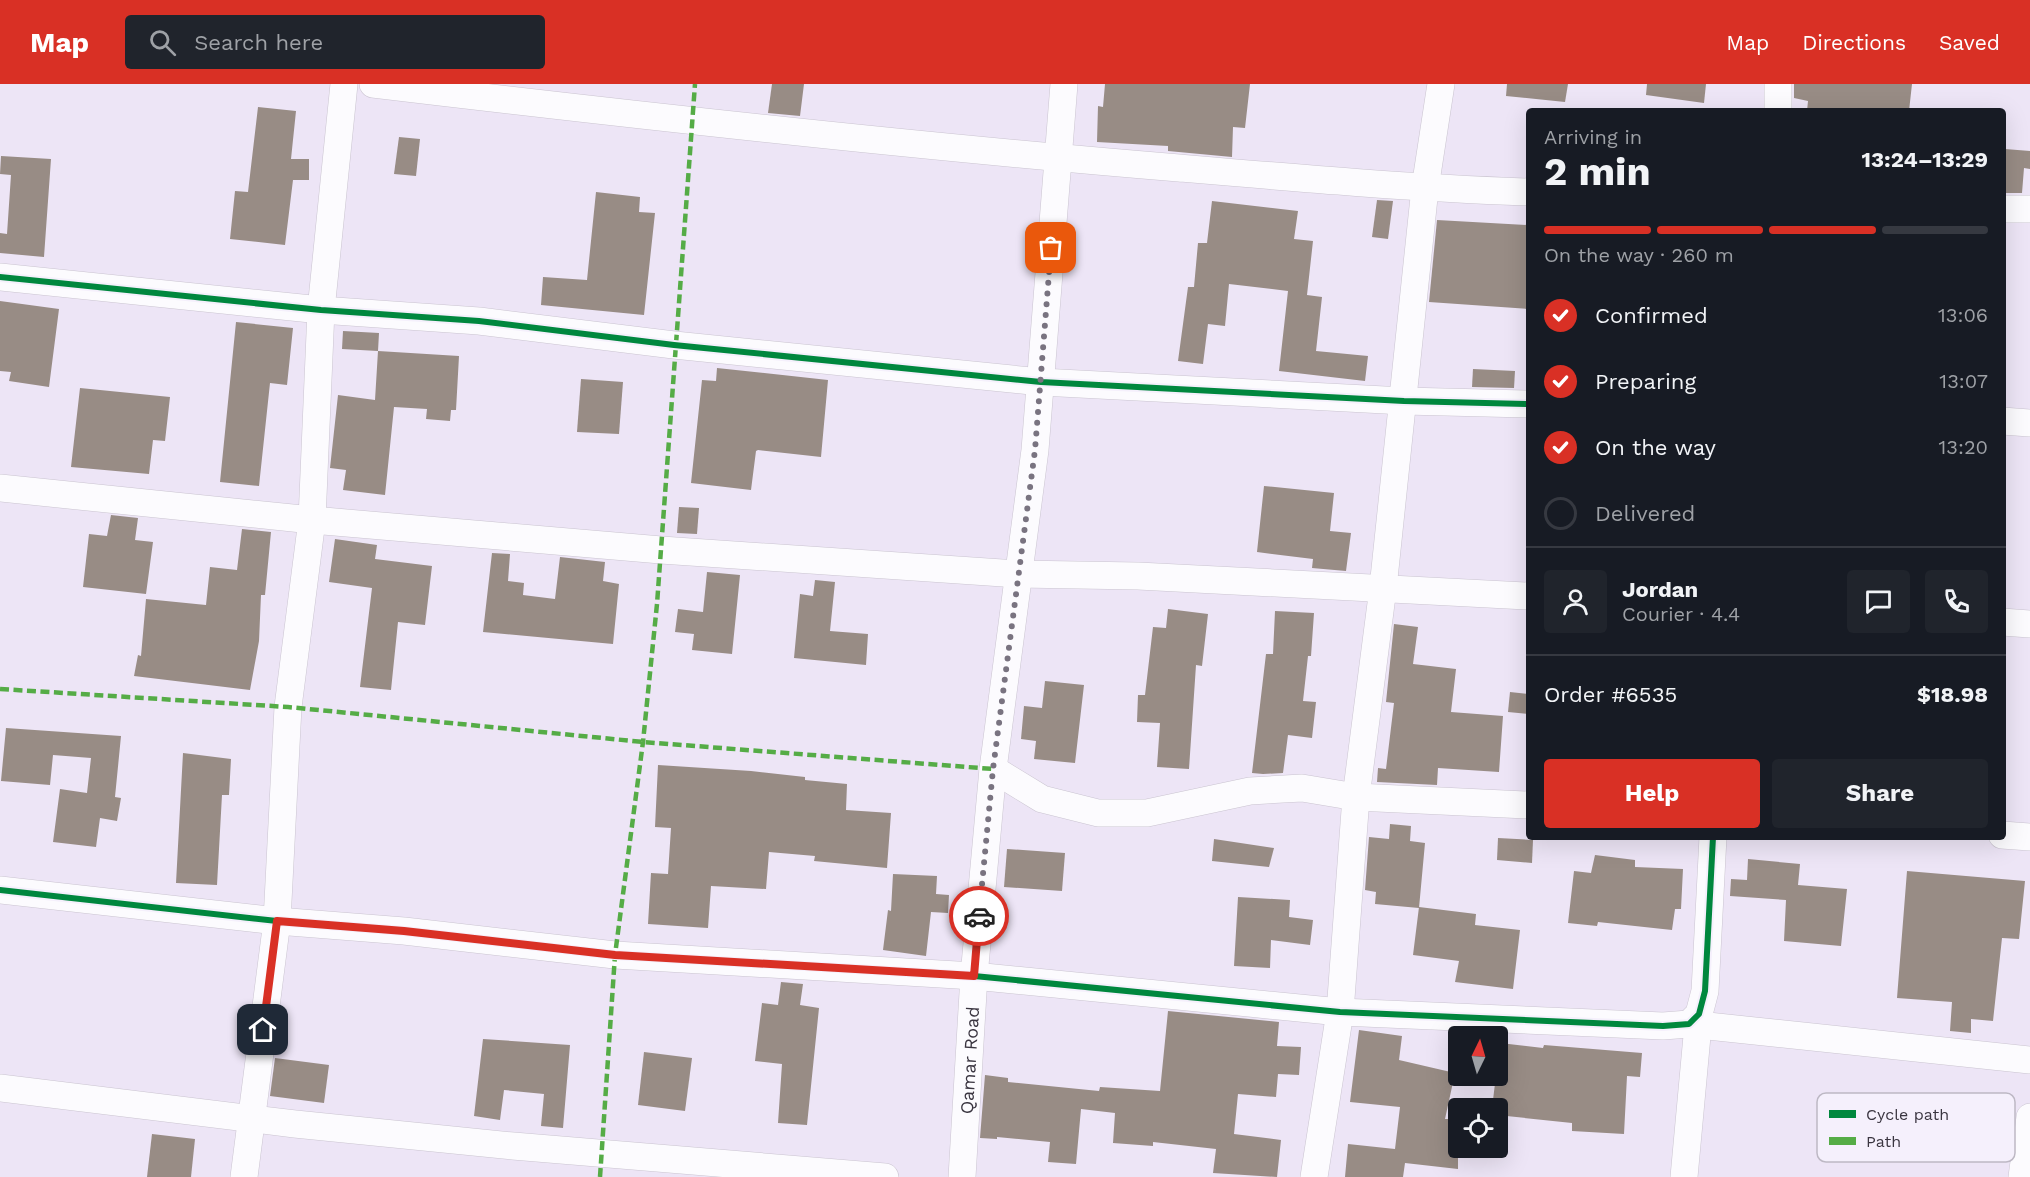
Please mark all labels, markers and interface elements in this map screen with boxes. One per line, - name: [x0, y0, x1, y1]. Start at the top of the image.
- search box: [125, 15, 545, 69]
- text: Map: [30, 26, 89, 59]
- icon: search: [146, 26, 179, 59]
- text: Search here: [194, 30, 323, 55]
- text: Map: [1726, 30, 1769, 55]
- text: Directions: [1802, 30, 1906, 55]
- text: Saved: [1939, 30, 2000, 55]
- text: Arriving in: [1544, 125, 1642, 149]
- text: 13:24–13:29: [1862, 147, 1988, 172]
- text: 2 min: [1544, 149, 1651, 194]
- pin: [1025, 222, 1076, 273]
- icon: bag: [1034, 231, 1067, 264]
- text: On the way · 260 m: [1544, 243, 1734, 267]
- icon: check: [1544, 299, 1577, 332]
- text: Confirmed: [1595, 303, 1708, 328]
- text: 13:06: [1938, 303, 1988, 327]
- icon: check: [1544, 365, 1577, 398]
- text: Preparing: [1595, 369, 1696, 394]
- text: 13:07: [1939, 369, 1988, 393]
- icon: check: [1544, 431, 1577, 464]
- text: On the way: [1595, 435, 1716, 460]
- text: 13:20: [1939, 435, 1988, 459]
- text: Delivered: [1595, 501, 1695, 526]
- button: person: [1544, 570, 1607, 633]
- button: chat: [1847, 570, 1910, 633]
- button: phone: [1925, 570, 1988, 633]
- text: Jordan: [1622, 577, 1698, 602]
- text: Courier · 4.4: [1622, 602, 1740, 626]
- text: Order #6535: [1544, 682, 1677, 707]
- text: $18.98: [1917, 682, 1988, 707]
- button: Help: [1544, 759, 1760, 828]
- button: Share: [1772, 759, 1988, 828]
- courier: [949, 886, 1009, 946]
- icon: car: [963, 900, 996, 933]
- pin: [237, 1004, 288, 1055]
- street label: Qamar Road: [955, 1006, 983, 1115]
- icon: home: [246, 1013, 279, 1046]
- north arrow: [1448, 1026, 1508, 1086]
- map controls: [1448, 1026, 1508, 1158]
- legend: [1817, 1093, 2015, 1162]
- button: locate: [1448, 1098, 1508, 1158]
- text: Cycle path: [1866, 1105, 1949, 1124]
- text: Path: [1866, 1132, 1901, 1151]

